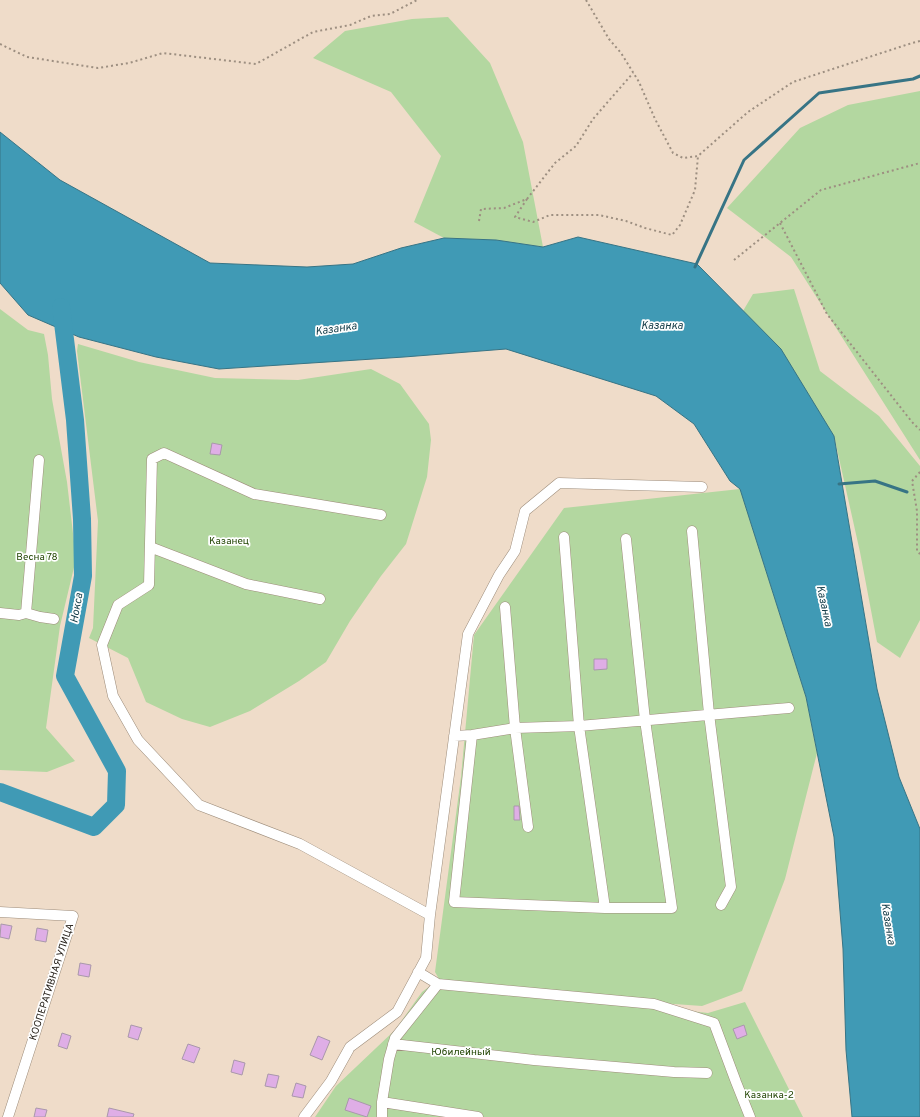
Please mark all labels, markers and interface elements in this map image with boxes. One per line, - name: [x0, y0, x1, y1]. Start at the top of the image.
- water label: Казанка: [314, 319, 358, 339]
- water label: Казанка: [641, 319, 683, 333]
- park label: Казанец: [209, 535, 249, 548]
- park label: Весна 78: [16, 551, 58, 564]
- water label: Казанка: [813, 584, 835, 628]
- water label: Нокса: [67, 592, 87, 624]
- water label: Казанка: [878, 902, 898, 946]
- street label: КООПЕРАТИВНАЯ УЛИЦА: [27, 922, 77, 1042]
- park label: Юбилейный: [431, 1046, 491, 1059]
- park label: Казанка-2: [744, 1089, 794, 1102]

